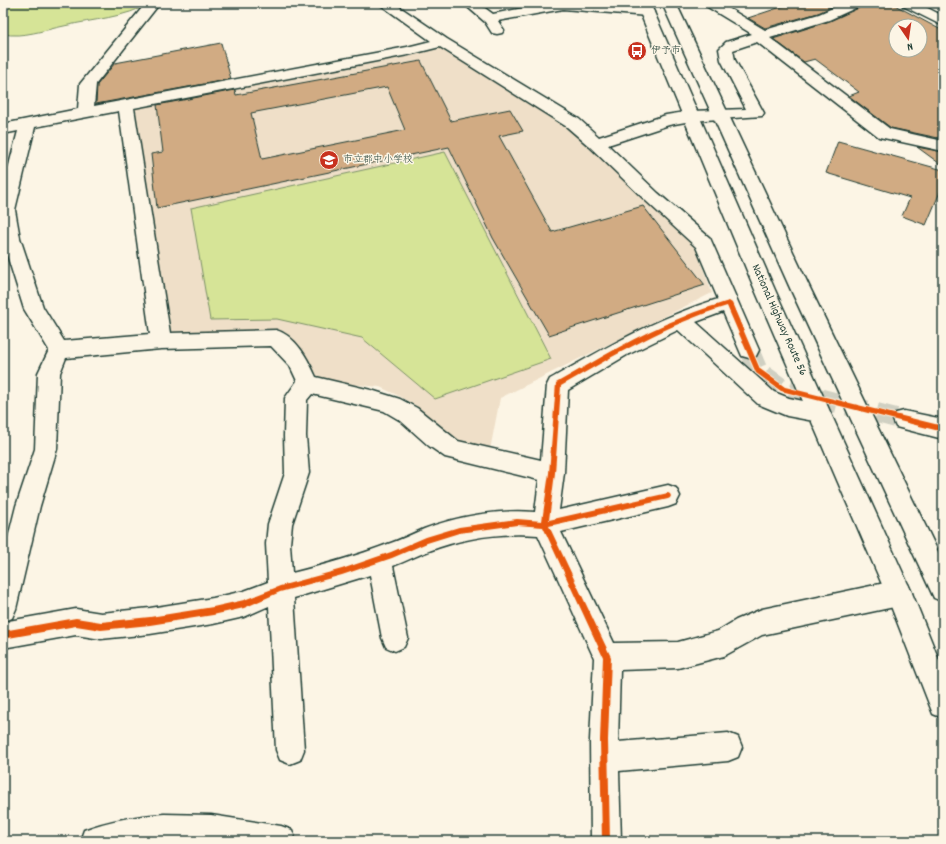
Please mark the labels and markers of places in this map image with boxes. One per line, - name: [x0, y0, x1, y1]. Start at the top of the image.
- bus stop icon: 伊予市: [626, 40, 648, 62]
- place label: 伊予市: [651, 44, 681, 58]
- school or university icon: 市立郡中小学校: [318, 149, 340, 171]
- place label: 市立郡中小学校: [343, 153, 413, 167]

